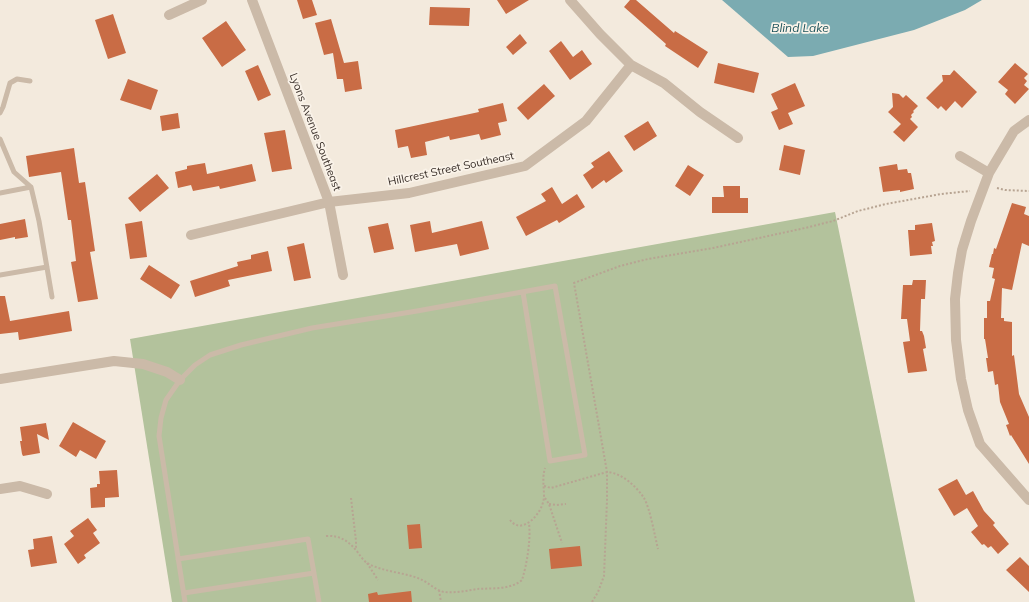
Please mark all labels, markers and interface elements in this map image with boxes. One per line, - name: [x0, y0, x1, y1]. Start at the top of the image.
- water label: Blind Lake: [771, 21, 829, 35]
- street label: Lyons Avenue Southeast: [286, 71, 344, 193]
- street label: Hillcrest Street Southeast: [387, 149, 515, 189]

